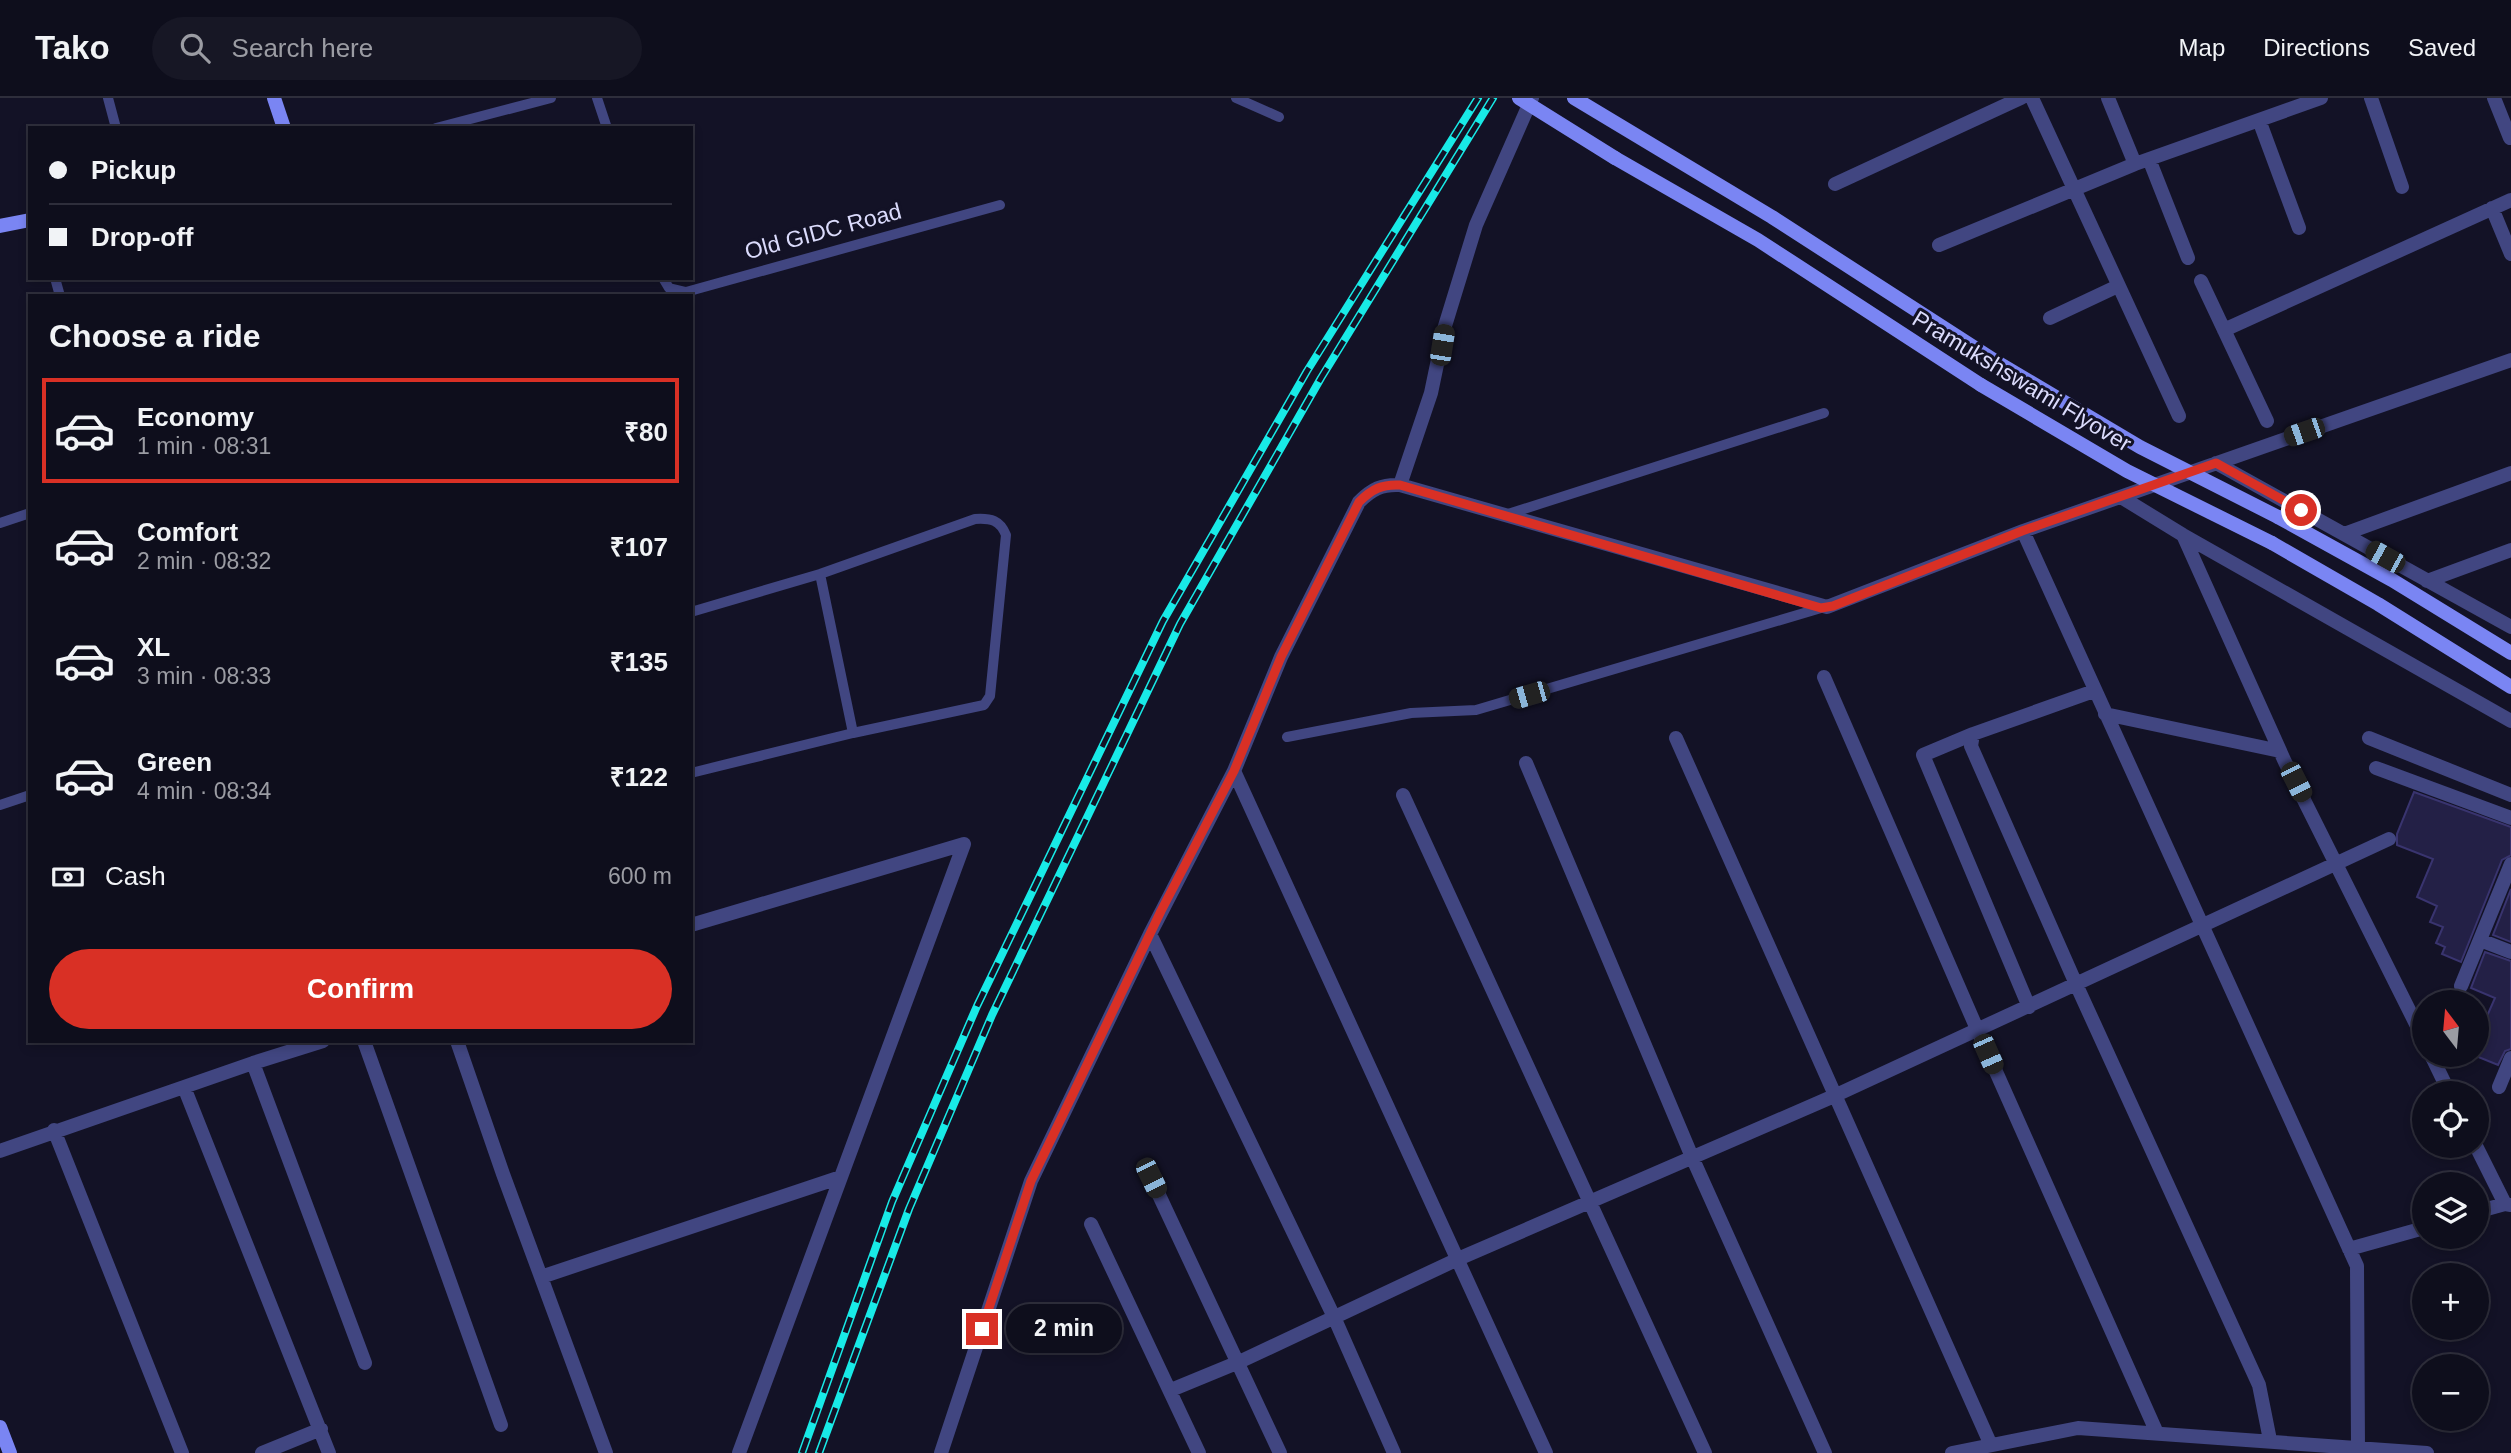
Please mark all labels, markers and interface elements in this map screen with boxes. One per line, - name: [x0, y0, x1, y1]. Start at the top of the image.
- search box: [152, 17, 642, 80]
- text: Tako: [35, 29, 110, 66]
- icon: search: [176, 29, 214, 67]
- text: Search here: [232, 33, 373, 63]
- text: Map: [2179, 34, 2225, 61]
- text: Directions: [2263, 34, 2370, 61]
- text: Saved: [2408, 34, 2476, 61]
- text: Pickup: [91, 155, 176, 185]
- street label: Old GIDC Road: [742, 198, 904, 264]
- text: Drop-off: [91, 222, 194, 252]
- street label: Pramukshswami Flyover: [1908, 305, 2136, 457]
- text: Choose a ride: [49, 318, 261, 354]
- car: [1429, 323, 1456, 367]
- icon: car: [53, 399, 116, 462]
- text: Economy: [137, 402, 254, 432]
- car: [2281, 415, 2328, 449]
- text: ₹80: [624, 417, 668, 447]
- text: 1 min · 08:31: [137, 433, 271, 459]
- route start: [2285, 494, 2317, 526]
- icon: car: [53, 514, 116, 577]
- text: Comfort: [137, 517, 238, 547]
- text: ₹107: [610, 532, 668, 562]
- car: [2362, 538, 2409, 576]
- text: 2 min · 08:32: [137, 548, 271, 574]
- icon: car: [53, 629, 116, 692]
- text: XL: [137, 632, 170, 662]
- text: ₹135: [610, 647, 668, 677]
- text: 3 min · 08:33: [137, 663, 271, 689]
- car: [1506, 679, 1553, 711]
- icon: car: [53, 744, 116, 807]
- text: Green: [137, 747, 212, 777]
- car: [2278, 759, 2315, 805]
- text: ₹122: [610, 762, 668, 792]
- text: 4 min · 08:34: [137, 778, 271, 804]
- icon: cash: [49, 858, 87, 896]
- text: Cash: [105, 861, 166, 891]
- text: 600 m: [608, 863, 672, 889]
- button: Confirm: [49, 949, 672, 1029]
- north arrow: [2412, 990, 2488, 1068]
- map controls: [2412, 990, 2489, 1431]
- car: [1970, 1031, 2007, 1077]
- button: locate: [2412, 1081, 2489, 1158]
- car: [1133, 1155, 1170, 1201]
- button: layers: [2412, 1172, 2489, 1249]
- button: +: [2412, 1263, 2489, 1340]
- callout: 2 min: [1006, 1304, 1122, 1354]
- route end: [966, 1313, 998, 1345]
- text: 2 min: [1034, 1315, 1094, 1341]
- button: −: [2412, 1354, 2489, 1431]

